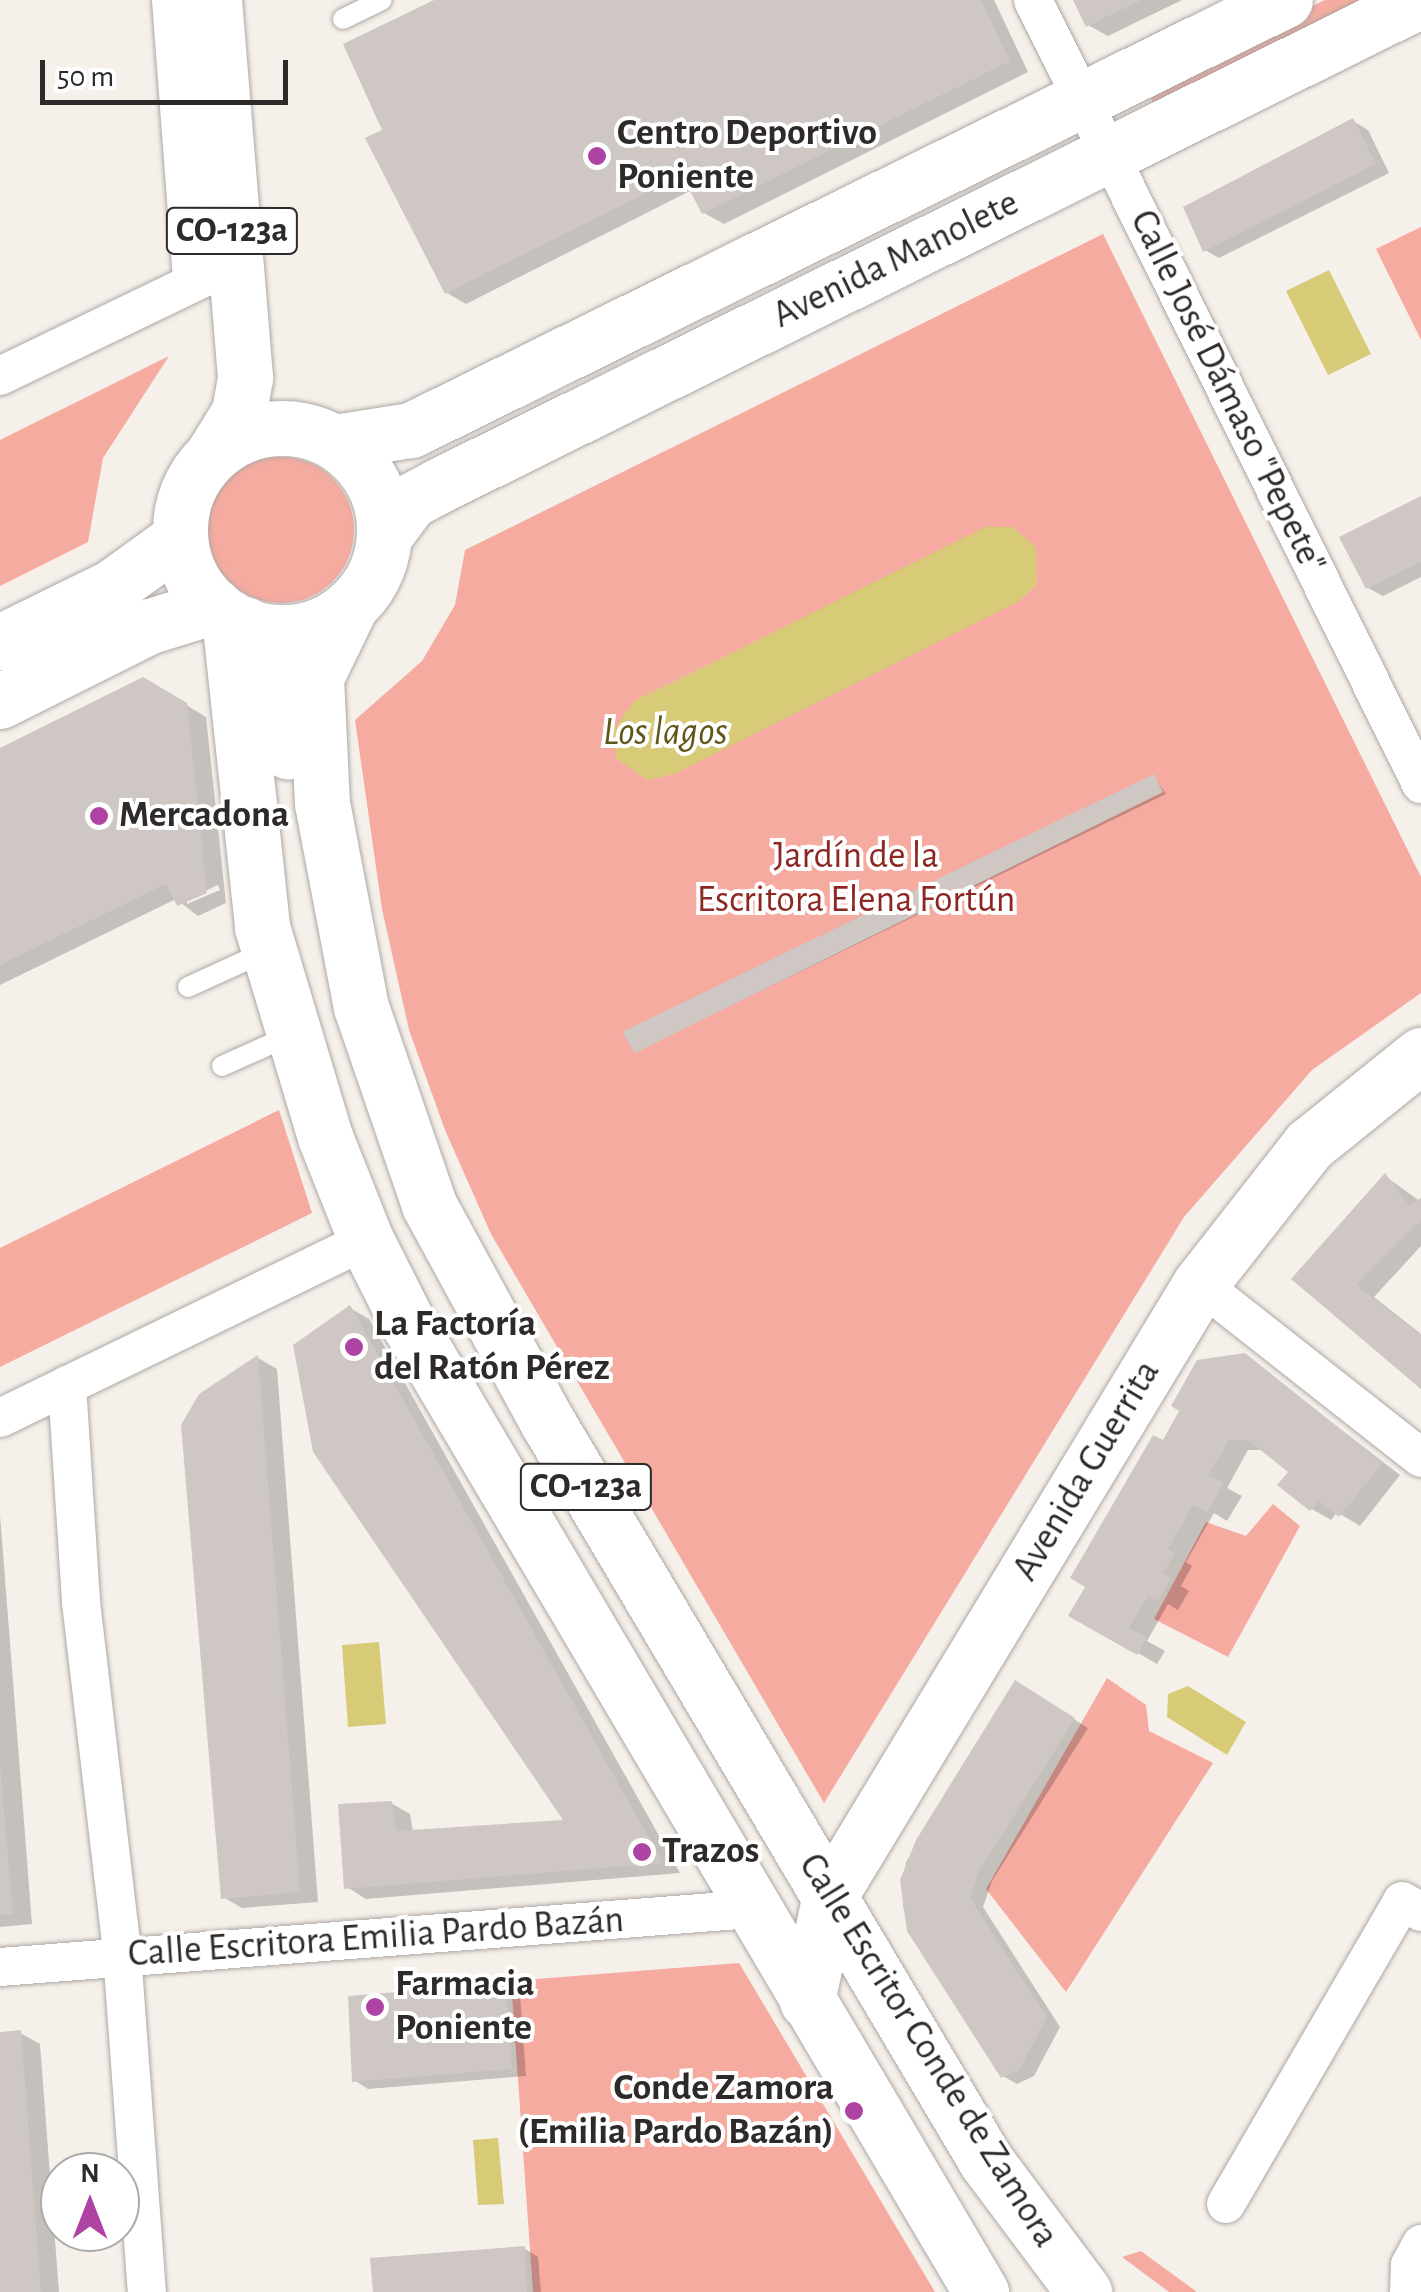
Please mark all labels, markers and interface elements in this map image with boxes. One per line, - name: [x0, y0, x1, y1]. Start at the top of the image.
- scale bar: [45, 40, 292, 102]
- text: 50 m: [57, 62, 114, 92]
- place label: Centro Deportivo Poniente: [617, 111, 877, 200]
- marker: Centro Deportivo Poniente: [586, 145, 608, 167]
- street label: Avenida Manolete: [766, 181, 1026, 339]
- road number: CO-123a: [164, 201, 300, 261]
- street label: Calle José Dámaso "Pepete": [1119, 203, 1335, 581]
- water label: Los lagos: [603, 708, 727, 756]
- place label: Mercadona: [119, 793, 289, 839]
- marker: Mercadona: [88, 805, 110, 827]
- park label: Jardín de la Escritora Elena Fortún: [697, 834, 1015, 924]
- place label: La Factoría del Ratón Pérez: [374, 1302, 610, 1392]
- marker: La Factoría del Ratón Pérez: [343, 1336, 365, 1358]
- street label: Avenida Guerrita: [1003, 1353, 1171, 1589]
- road number: CO-123a: [518, 1457, 654, 1517]
- place label: Trazos: [662, 1829, 759, 1875]
- marker: Trazos: [631, 1841, 653, 1863]
- street label: Calle Escritor Conde de Zamora: [788, 1846, 1068, 2256]
- street label: Calle Escritora Emilia Pardo Bazán: [127, 1898, 625, 1978]
- place label: Farmacia Poniente: [395, 1962, 534, 2052]
- marker: Farmacia Poniente: [364, 1996, 386, 2018]
- place label: Conde Zamora (Emilia Pardo Bazán): [517, 2066, 834, 2156]
- marker: Conde Zamora (Emilia Pardo Bazán): [843, 2100, 865, 2122]
- north arrow: [40, 2152, 140, 2252]
- text: N: [80, 2160, 100, 2188]

